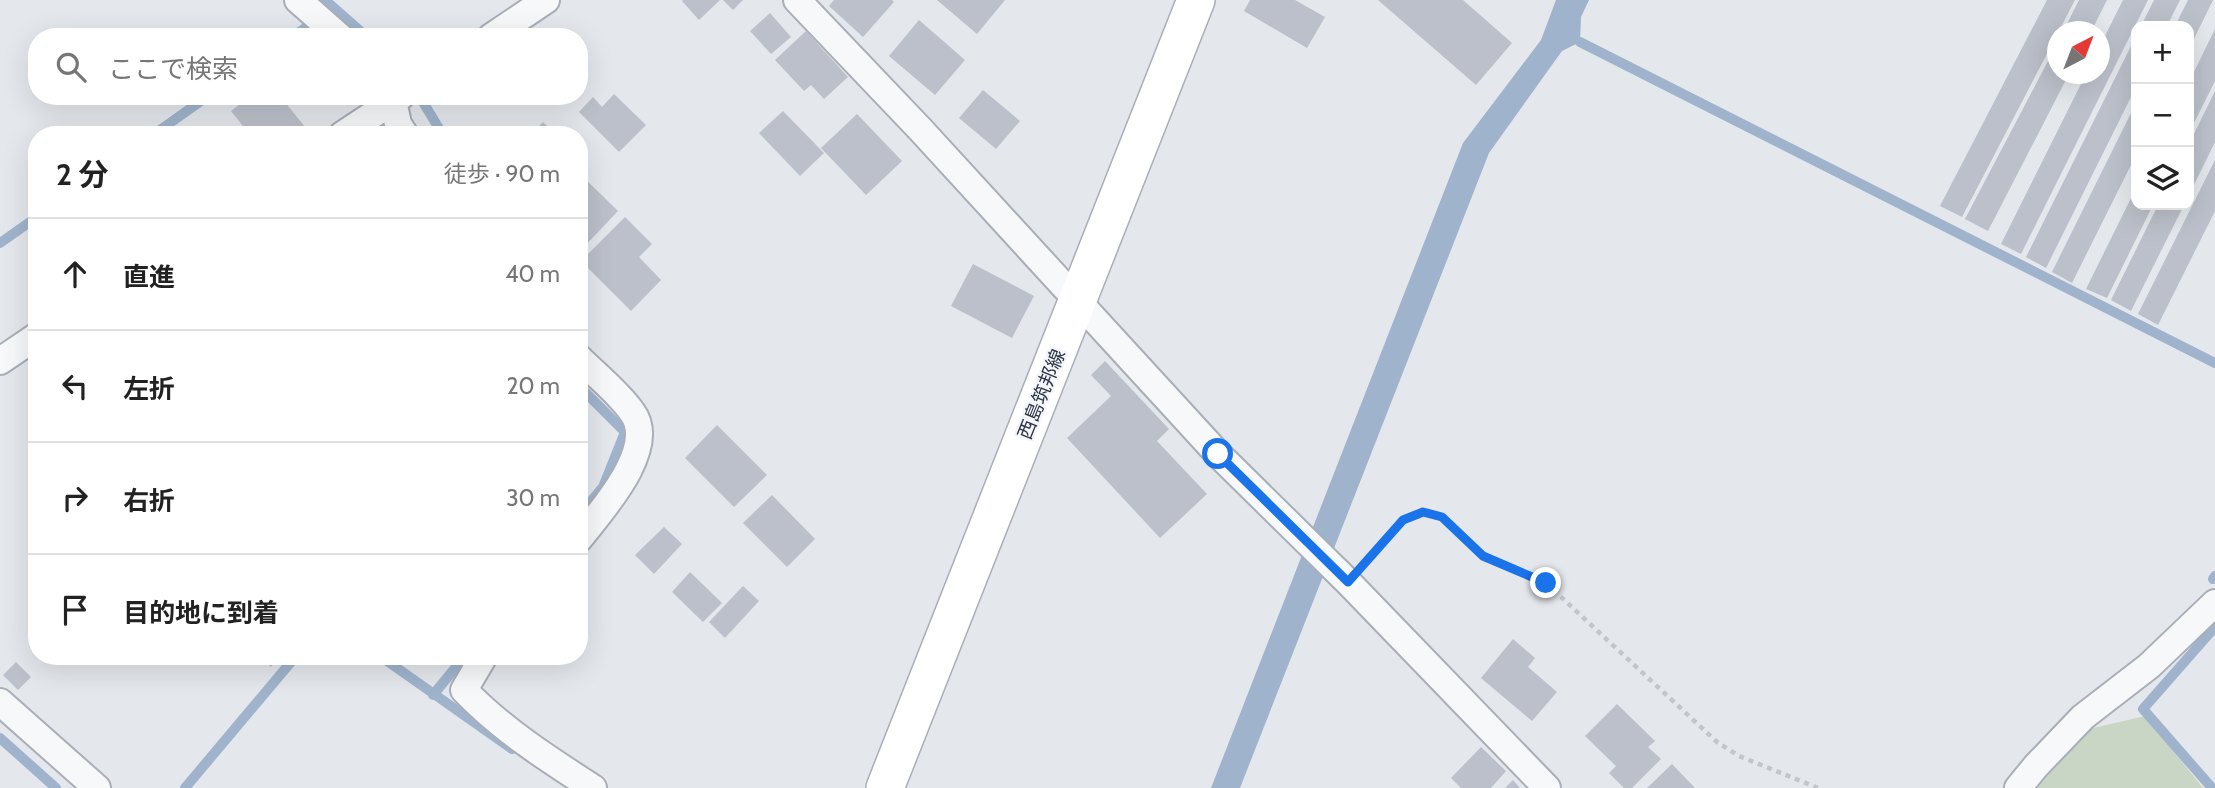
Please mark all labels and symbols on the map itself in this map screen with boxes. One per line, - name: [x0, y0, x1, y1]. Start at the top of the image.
- north arrow: [2047, 21, 2110, 84]
- street label: 西島筑邦線: [1013, 346, 1070, 443]
- route start: [1202, 438, 1233, 469]
- route end: [1530, 567, 1561, 598]

